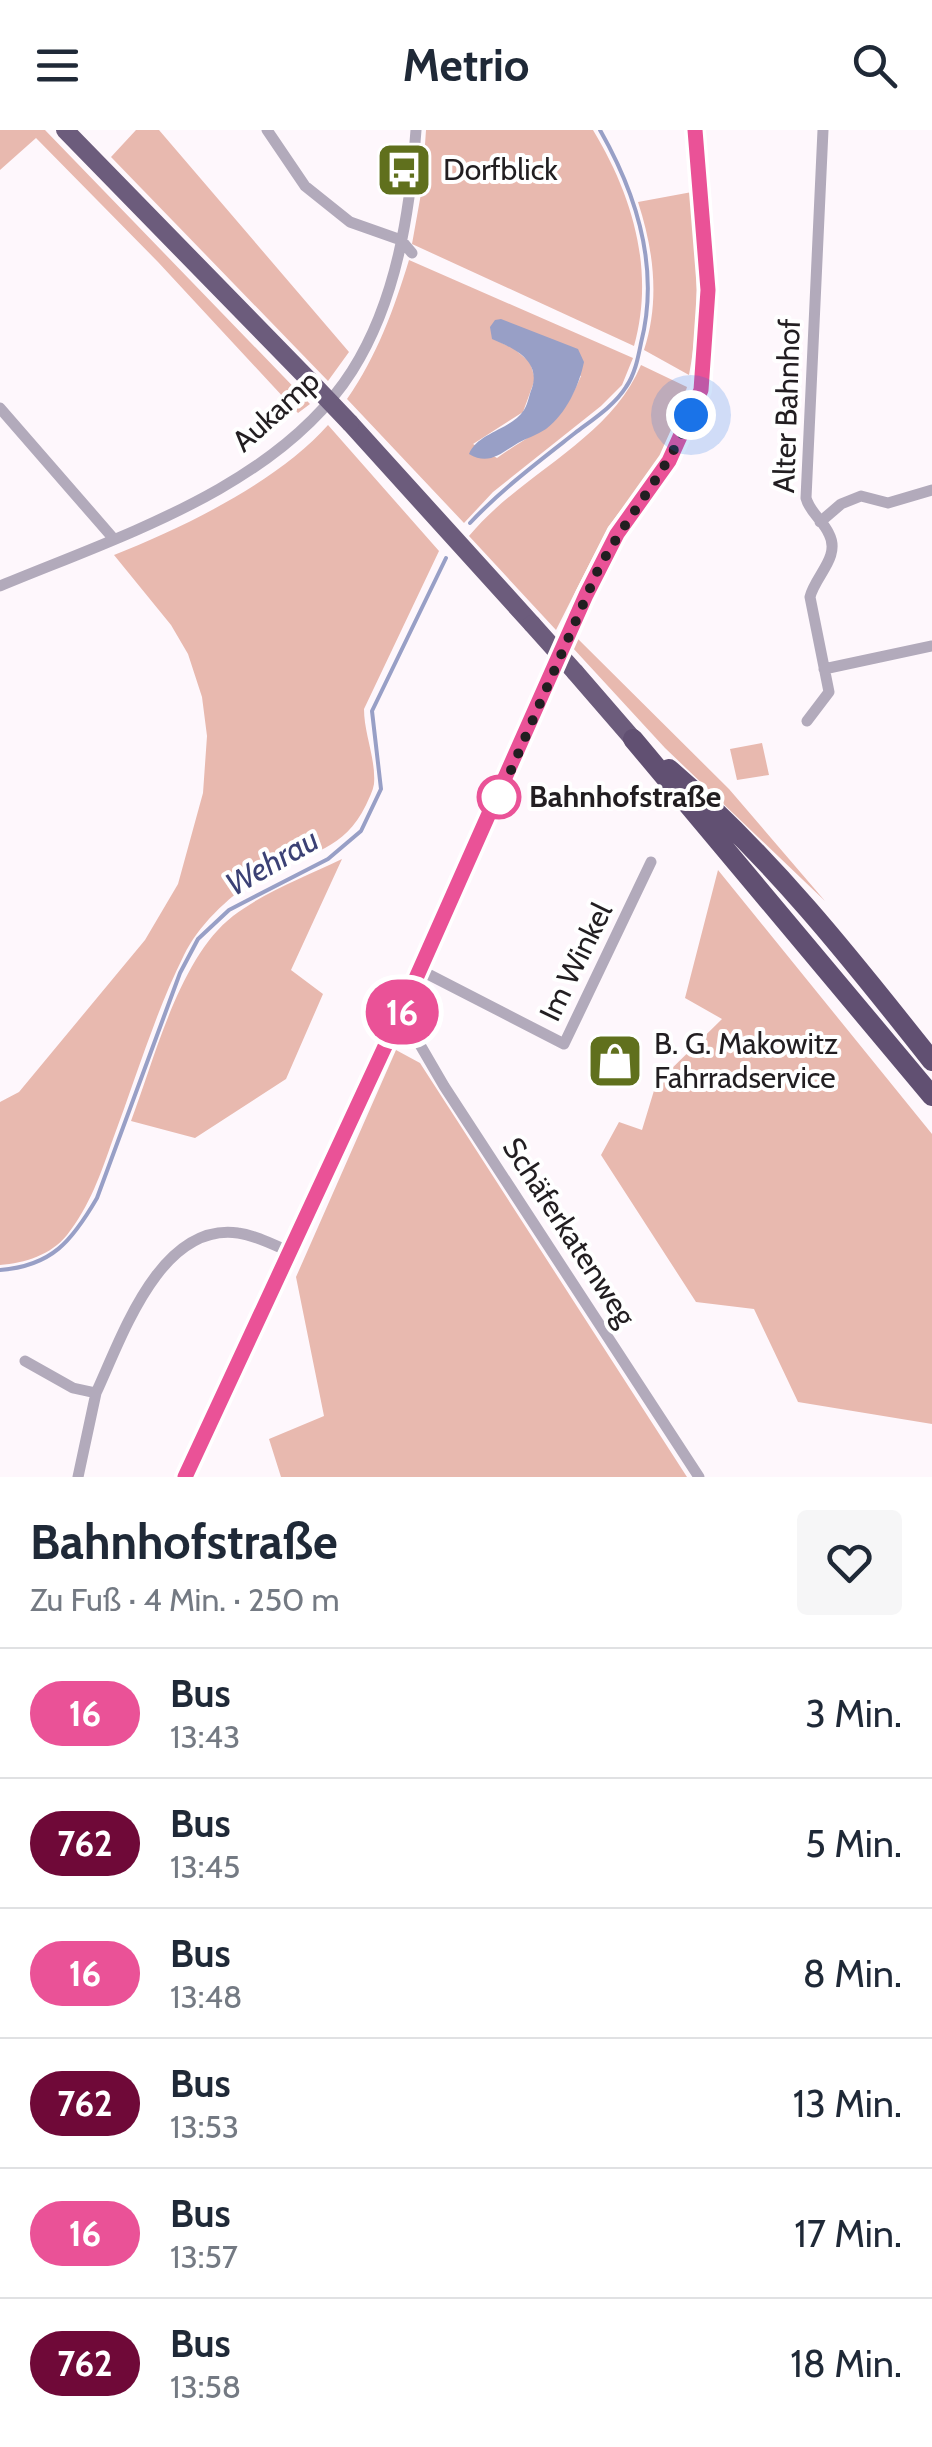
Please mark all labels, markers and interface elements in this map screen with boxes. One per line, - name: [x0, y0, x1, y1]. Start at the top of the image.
- icon: menu: [30, 38, 85, 93]
- text: Metrio: [403, 38, 529, 92]
- icon: search: [847, 38, 902, 93]
- bus stop icon: Dorfblick: [374, 140, 434, 200]
- place label: Dorfblick: [443, 151, 558, 188]
- street label: Alter Bahnhof: [765, 318, 808, 494]
- street label: Aukamp: [224, 362, 327, 459]
- your location: [666, 390, 716, 440]
- marker: Bahnhofstraße: [478, 776, 520, 818]
- place label: Bahnhofstraße: [529, 778, 721, 815]
- water label: Wehrau: [218, 819, 325, 904]
- street label: Im Winkel: [531, 897, 620, 1027]
- line badge: 16: [357, 980, 447, 1044]
- text: 16: [386, 991, 418, 1034]
- place label: B. G. Makowitz Fahrradservice: [654, 1025, 838, 1096]
- shop icon: B. G. Makowitz Fahrradservice: [585, 1031, 645, 1091]
- street label: Schäferkatenweg: [495, 1131, 645, 1334]
- button: heart: [797, 1510, 902, 1615]
- text: Bahnhofstraße: [30, 1513, 338, 1571]
- text: Zu Fuß · 4 Min. · 250 m: [30, 1580, 340, 1619]
- text: Bus: [170, 1670, 231, 1717]
- text: 3 Min.: [805, 1690, 902, 1737]
- text: 16: [69, 1692, 101, 1735]
- text: 13:43: [170, 1717, 240, 1756]
- text: Bus: [170, 1800, 231, 1847]
- text: 5 Min.: [805, 1820, 902, 1867]
- text: 762: [57, 1822, 113, 1865]
- text: 13:45: [170, 1847, 240, 1886]
- text: Bus: [170, 1930, 231, 1977]
- text: 8 Min.: [803, 1950, 902, 1997]
- text: 16: [69, 1952, 101, 1995]
- text: 13:48: [170, 1977, 242, 2016]
- text: Bus: [170, 2060, 231, 2107]
- text: 13 Min.: [793, 2080, 902, 2127]
- text: 762: [57, 2082, 113, 2125]
- text: 13:53: [170, 2107, 239, 2146]
- text: Bus: [170, 2190, 231, 2237]
- text: 17 Min.: [794, 2210, 902, 2257]
- text: 16: [69, 2212, 101, 2255]
- text: 13:57: [170, 2237, 238, 2276]
- text: Bus: [170, 2320, 231, 2367]
- text: 18 Min.: [790, 2340, 902, 2387]
- text: 762: [57, 2342, 113, 2385]
- text: 13:58: [170, 2367, 241, 2406]

